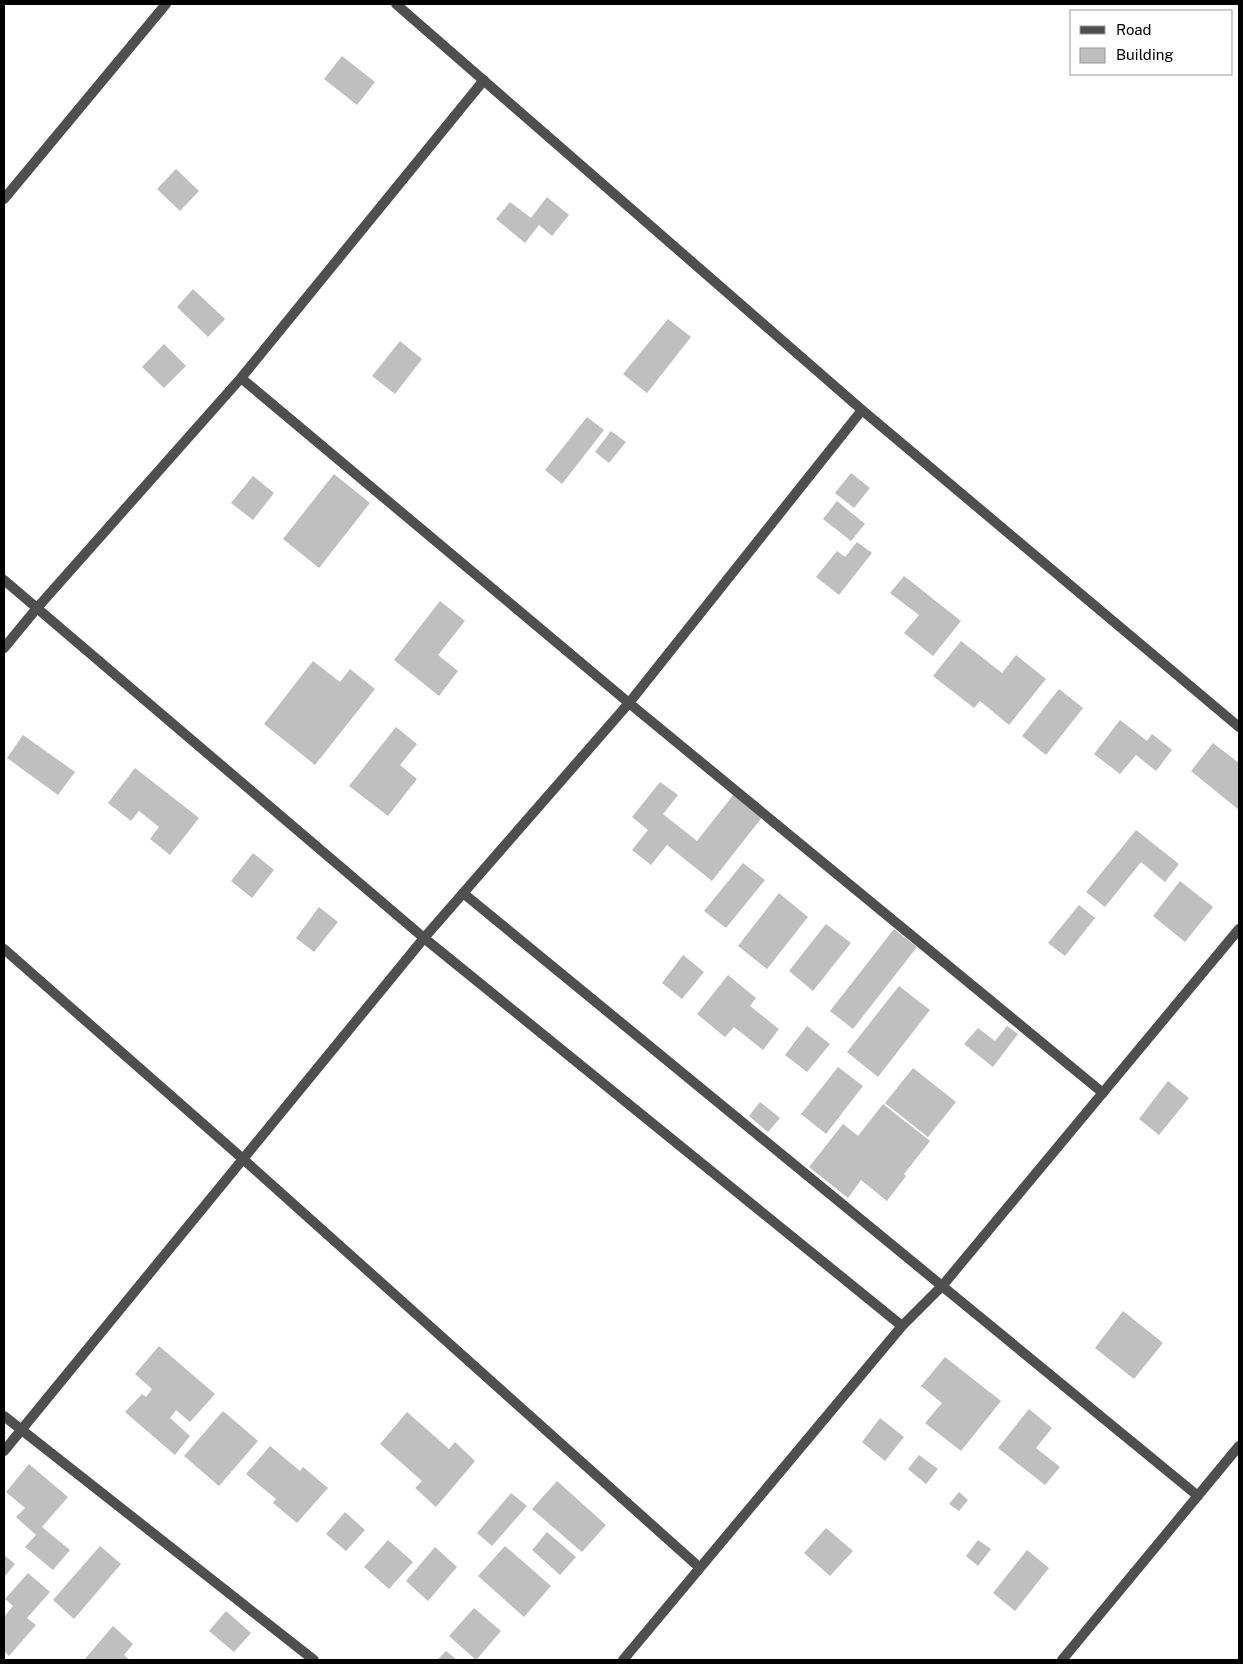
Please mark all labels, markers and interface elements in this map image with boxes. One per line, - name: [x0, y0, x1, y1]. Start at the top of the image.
- legend: [1070, 10, 1233, 75]
- text: Road: [1116, 21, 1152, 38]
- text: Building: [1116, 46, 1174, 63]

